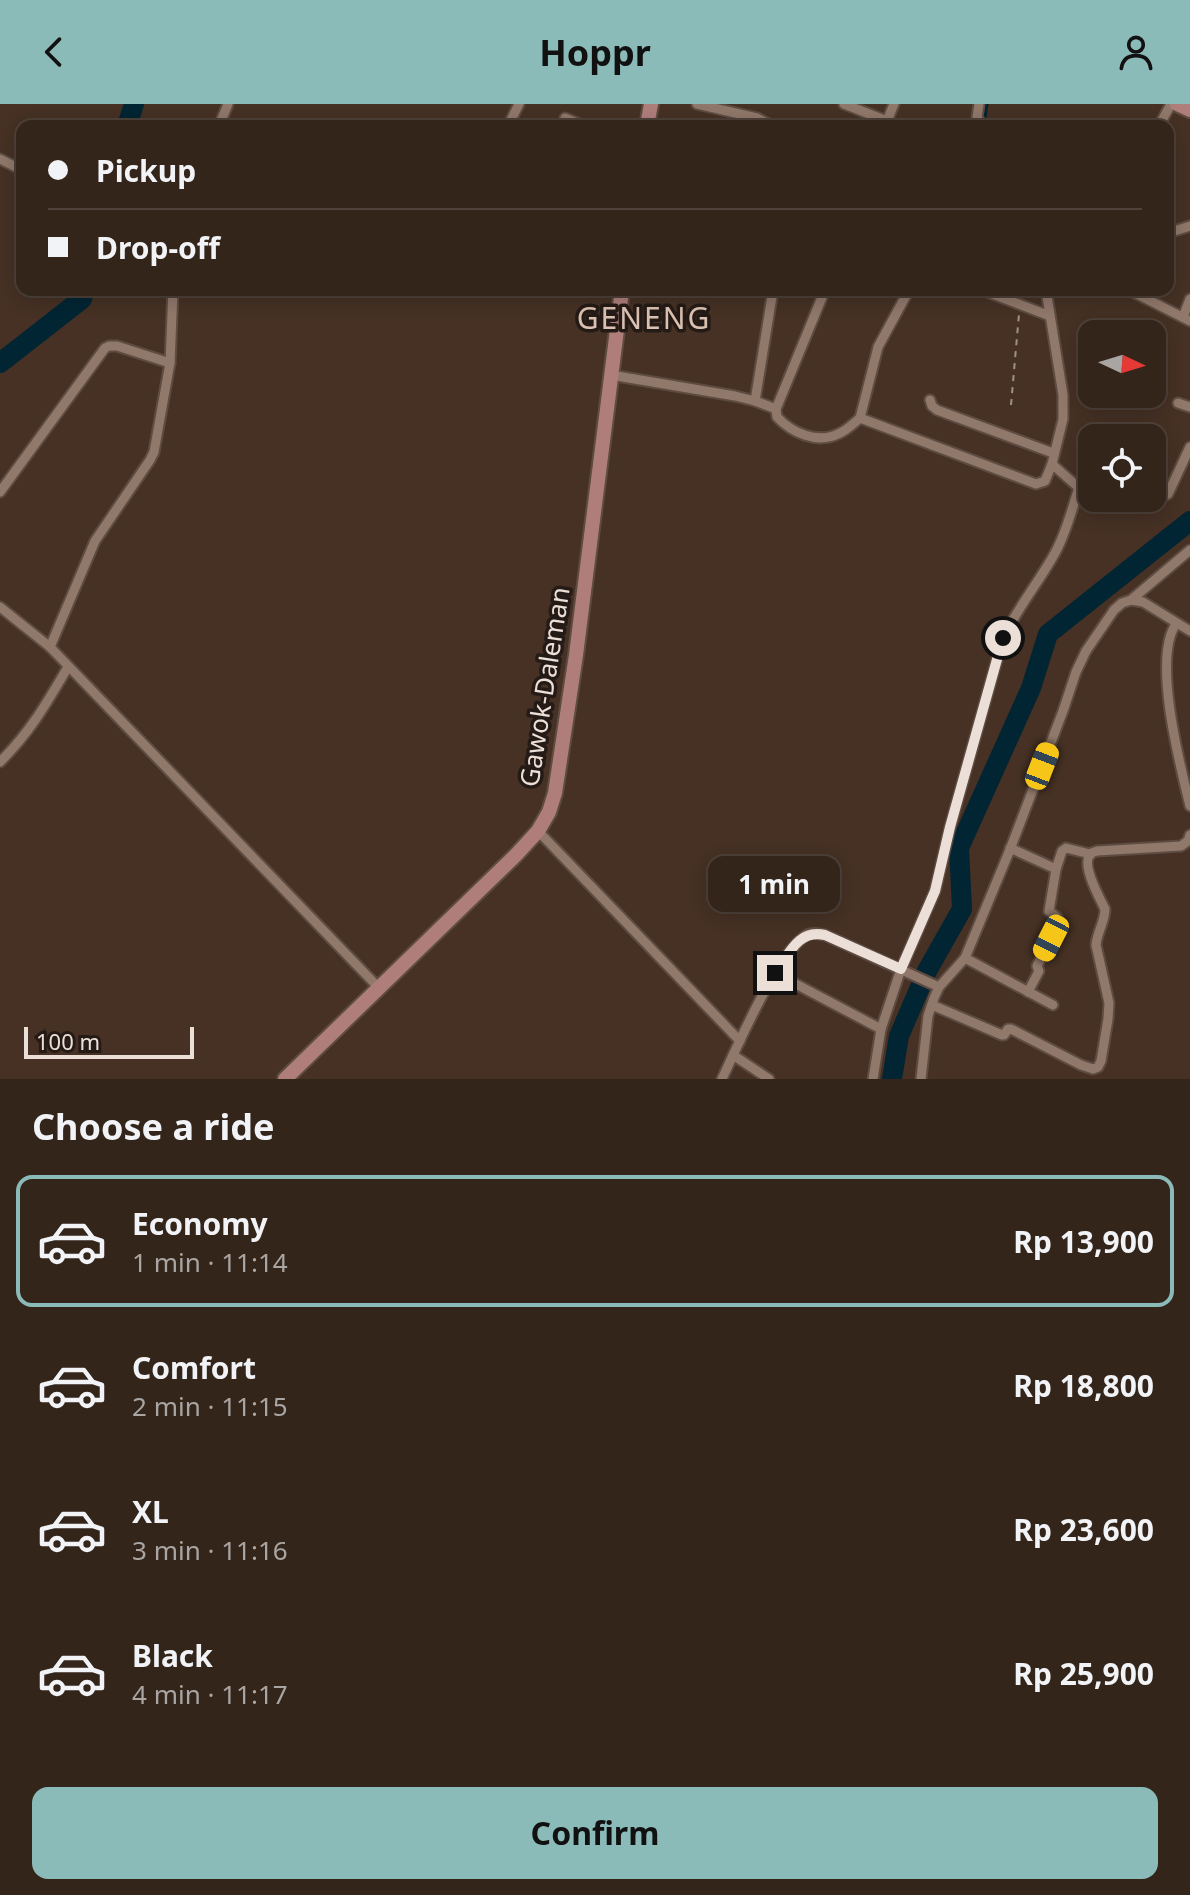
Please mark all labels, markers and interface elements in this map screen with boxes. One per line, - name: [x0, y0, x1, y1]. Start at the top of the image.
- text: Hoppr: [539, 28, 651, 77]
- icon: back: [32, 30, 76, 74]
- icon: person: [1114, 30, 1158, 74]
- text: Pickup: [96, 150, 196, 191]
- text: Drop-off: [96, 227, 220, 268]
- district label: GENENG: [577, 297, 711, 338]
- north arrow: [1078, 320, 1166, 408]
- map controls: [1078, 320, 1166, 512]
- button: locate: [1078, 424, 1166, 512]
- street label: Gawok-Daleman: [510, 584, 578, 789]
- route start: [985, 620, 1021, 656]
- car: [1022, 739, 1062, 793]
- callout: 1 min: [709, 857, 841, 913]
- text: 1 min: [738, 866, 810, 902]
- car: [1029, 911, 1073, 965]
- route end: [757, 955, 793, 991]
- scale bar: [24, 1023, 194, 1059]
- text: 100 m: [36, 1026, 100, 1056]
- text: Choose a ride: [32, 1102, 274, 1151]
- text: Economy: [132, 1203, 268, 1244]
- icon: car: [36, 1205, 108, 1277]
- text: Rp 13,900: [1013, 1221, 1154, 1262]
- text: 1 min · 11:14: [132, 1244, 288, 1280]
- text: Comfort: [132, 1347, 256, 1388]
- icon: car: [36, 1349, 108, 1421]
- text: Rp 18,800: [1013, 1365, 1154, 1406]
- text: 2 min · 11:15: [132, 1388, 288, 1424]
- text: XL: [132, 1491, 169, 1532]
- icon: car: [36, 1493, 108, 1565]
- text: Rp 23,600: [1013, 1509, 1154, 1550]
- text: 3 min · 11:16: [132, 1532, 288, 1568]
- text: Black: [132, 1635, 213, 1676]
- icon: car: [36, 1637, 108, 1709]
- text: Rp 25,900: [1013, 1653, 1154, 1694]
- text: 4 min · 11:17: [132, 1676, 288, 1712]
- button: Confirm: [32, 1787, 1158, 1879]

